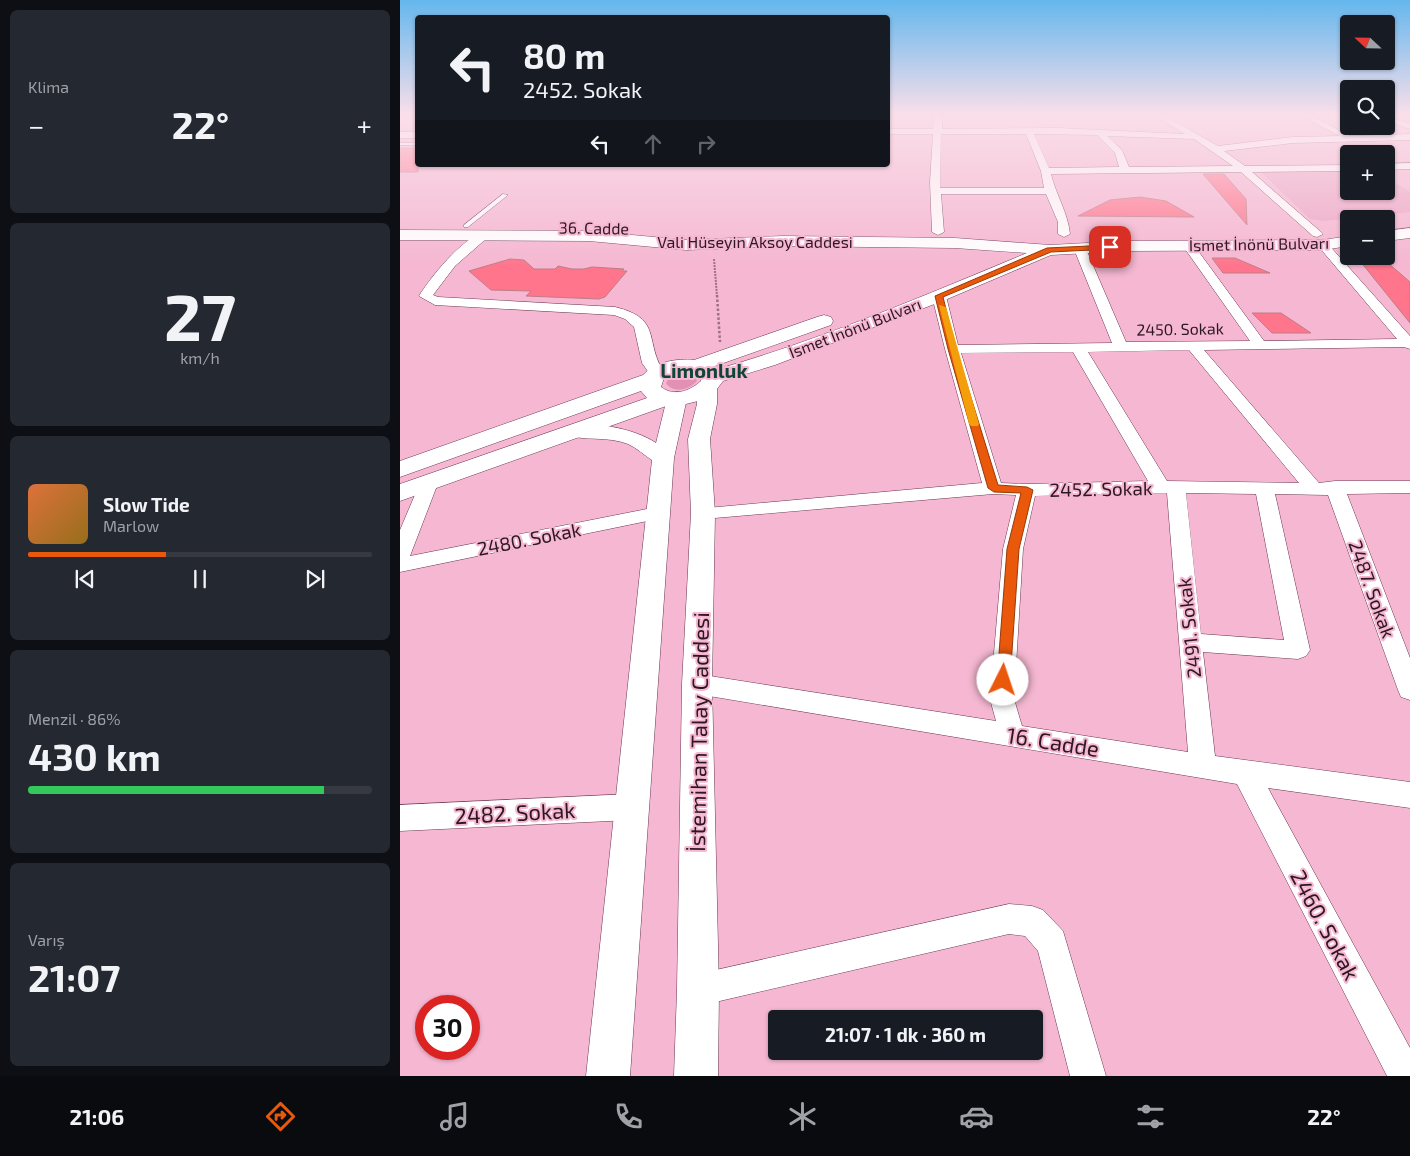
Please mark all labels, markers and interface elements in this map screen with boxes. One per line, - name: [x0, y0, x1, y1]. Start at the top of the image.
- north arrow: [1340, 15, 1395, 70]
- map controls: [1340, 15, 1395, 265]
- text: 80 m: [523, 34, 605, 76]
- icon: left: [440, 35, 505, 100]
- text: 2452. Sokak: [523, 76, 642, 102]
- text: Klima: [28, 77, 69, 96]
- button: search: [1340, 80, 1395, 135]
- text: 22°: [172, 101, 229, 147]
- text: −: [28, 108, 44, 142]
- text: +: [357, 108, 372, 142]
- icon: left: [586, 130, 614, 158]
- icon: ahead: [639, 130, 667, 158]
- icon: right: [692, 130, 720, 158]
- button: +: [1340, 145, 1395, 200]
- button: −: [1340, 210, 1395, 265]
- street label: 36. Cadde: [559, 217, 629, 238]
- pin: [1089, 226, 1131, 268]
- street label: Vali Hüseyin Aksoy Caddesi: [657, 232, 853, 251]
- icon: arrive: [1096, 233, 1124, 261]
- street label: İsmet İnönü Bulvarı: [1189, 233, 1329, 254]
- text: 27: [164, 276, 236, 354]
- street label: İsmet İnönü Bulvarı: [786, 294, 924, 362]
- street label: 2450. Sokak: [1136, 318, 1224, 339]
- text: km/h: [180, 348, 220, 367]
- district label: Limonluk: [660, 358, 748, 382]
- street label: 2452. Sokak: [1049, 476, 1153, 501]
- text: Slow Tide: [103, 493, 190, 516]
- text: Marlow: [103, 516, 159, 535]
- street label: 2480. Sokak: [475, 517, 583, 560]
- street label: 2487. Sokak: [1344, 537, 1401, 641]
- icon: previous: [71, 565, 99, 593]
- icon: pause: [186, 565, 214, 593]
- icon: next: [301, 565, 329, 593]
- street label: 2491. Sokak: [1172, 576, 1205, 679]
- street label: İstemihan Talay Caddesi: [683, 612, 713, 852]
- position arrow: [976, 653, 1028, 705]
- text: Menzil · 86%: [28, 709, 121, 728]
- street label: 16. Cadde: [1005, 721, 1101, 761]
- text: 430 km: [28, 733, 161, 779]
- street label: 2482. Sokak: [454, 796, 576, 828]
- street label: 2460. Sokak: [1286, 865, 1366, 984]
- text: Varış: [28, 930, 65, 949]
- text: 21:07: [28, 954, 120, 1000]
- speed limit sign: 30: [415, 995, 480, 1060]
- text: 21:07 · 1 dk · 360 m: [825, 1023, 986, 1046]
- icon: directions: [263, 1099, 298, 1134]
- icon: music: [437, 1099, 472, 1134]
- icon: phone: [611, 1099, 646, 1134]
- icon: climate: [785, 1099, 820, 1134]
- icon: car: [959, 1099, 994, 1134]
- icon: filters: [1133, 1099, 1168, 1134]
- text: 21:06: [70, 1103, 124, 1129]
- text: 22°: [1307, 1103, 1340, 1129]

